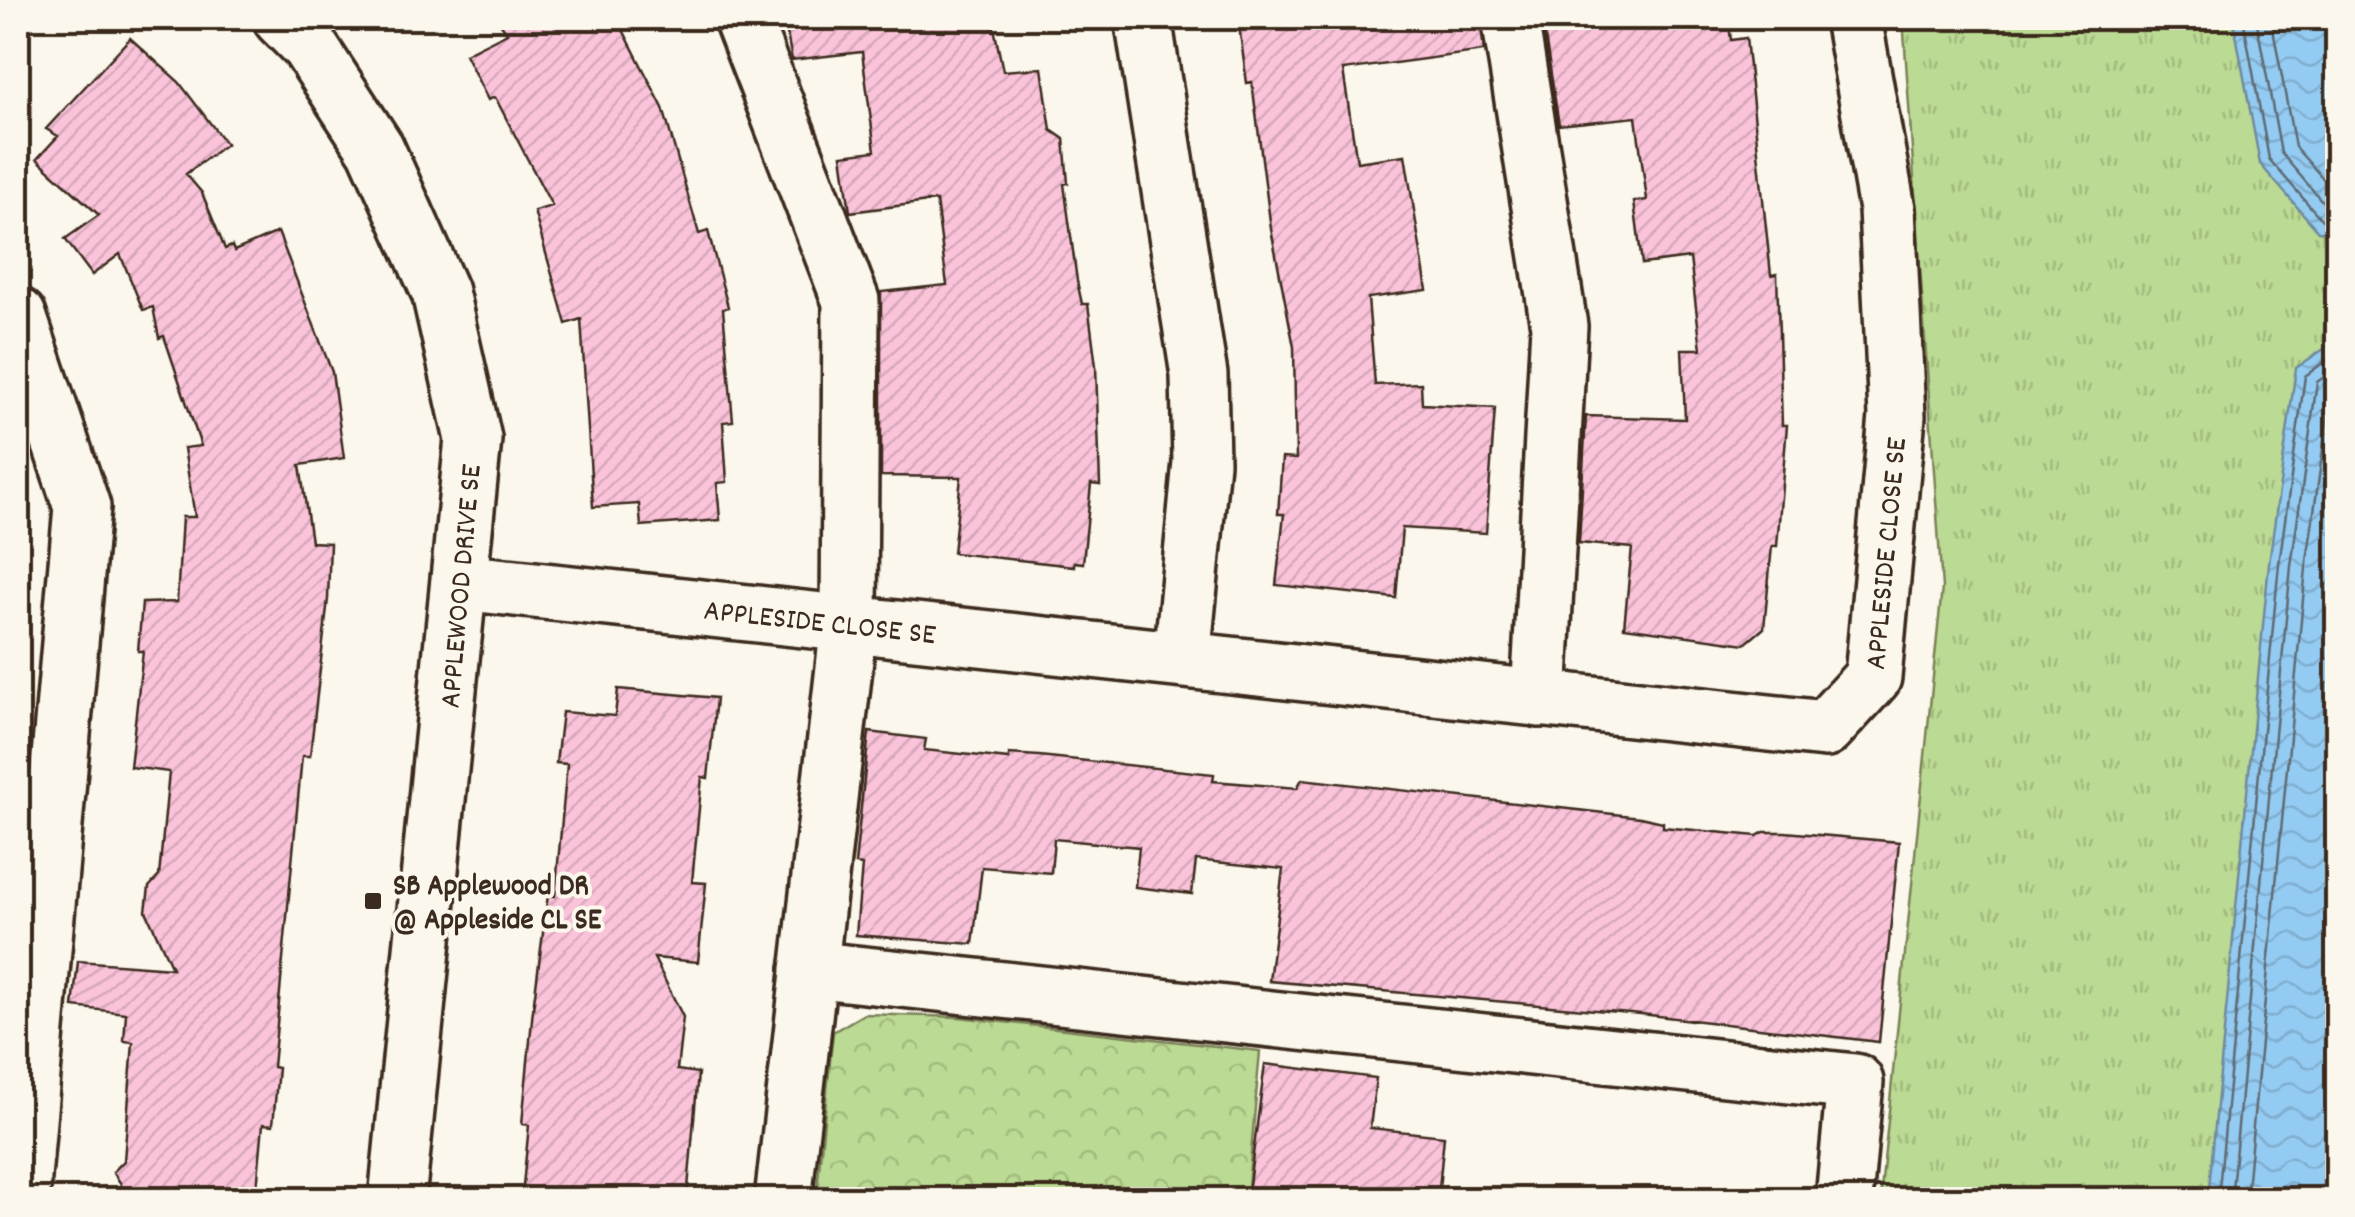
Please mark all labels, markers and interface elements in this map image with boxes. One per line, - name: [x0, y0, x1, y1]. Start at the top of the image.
- street label: APPLESIDE CLOSE SE: [1857, 435, 1921, 672]
- street label: APPLEWOOD DRIVE SE: [431, 462, 496, 710]
- street label: APPLESIDE CLOSE SE: [701, 591, 938, 659]
- place label: SB Applewood DR @ Appleside CL SE: [393, 867, 602, 944]
- marker: SB Applewood DR @ Appleside CL SE: [362, 890, 384, 912]

